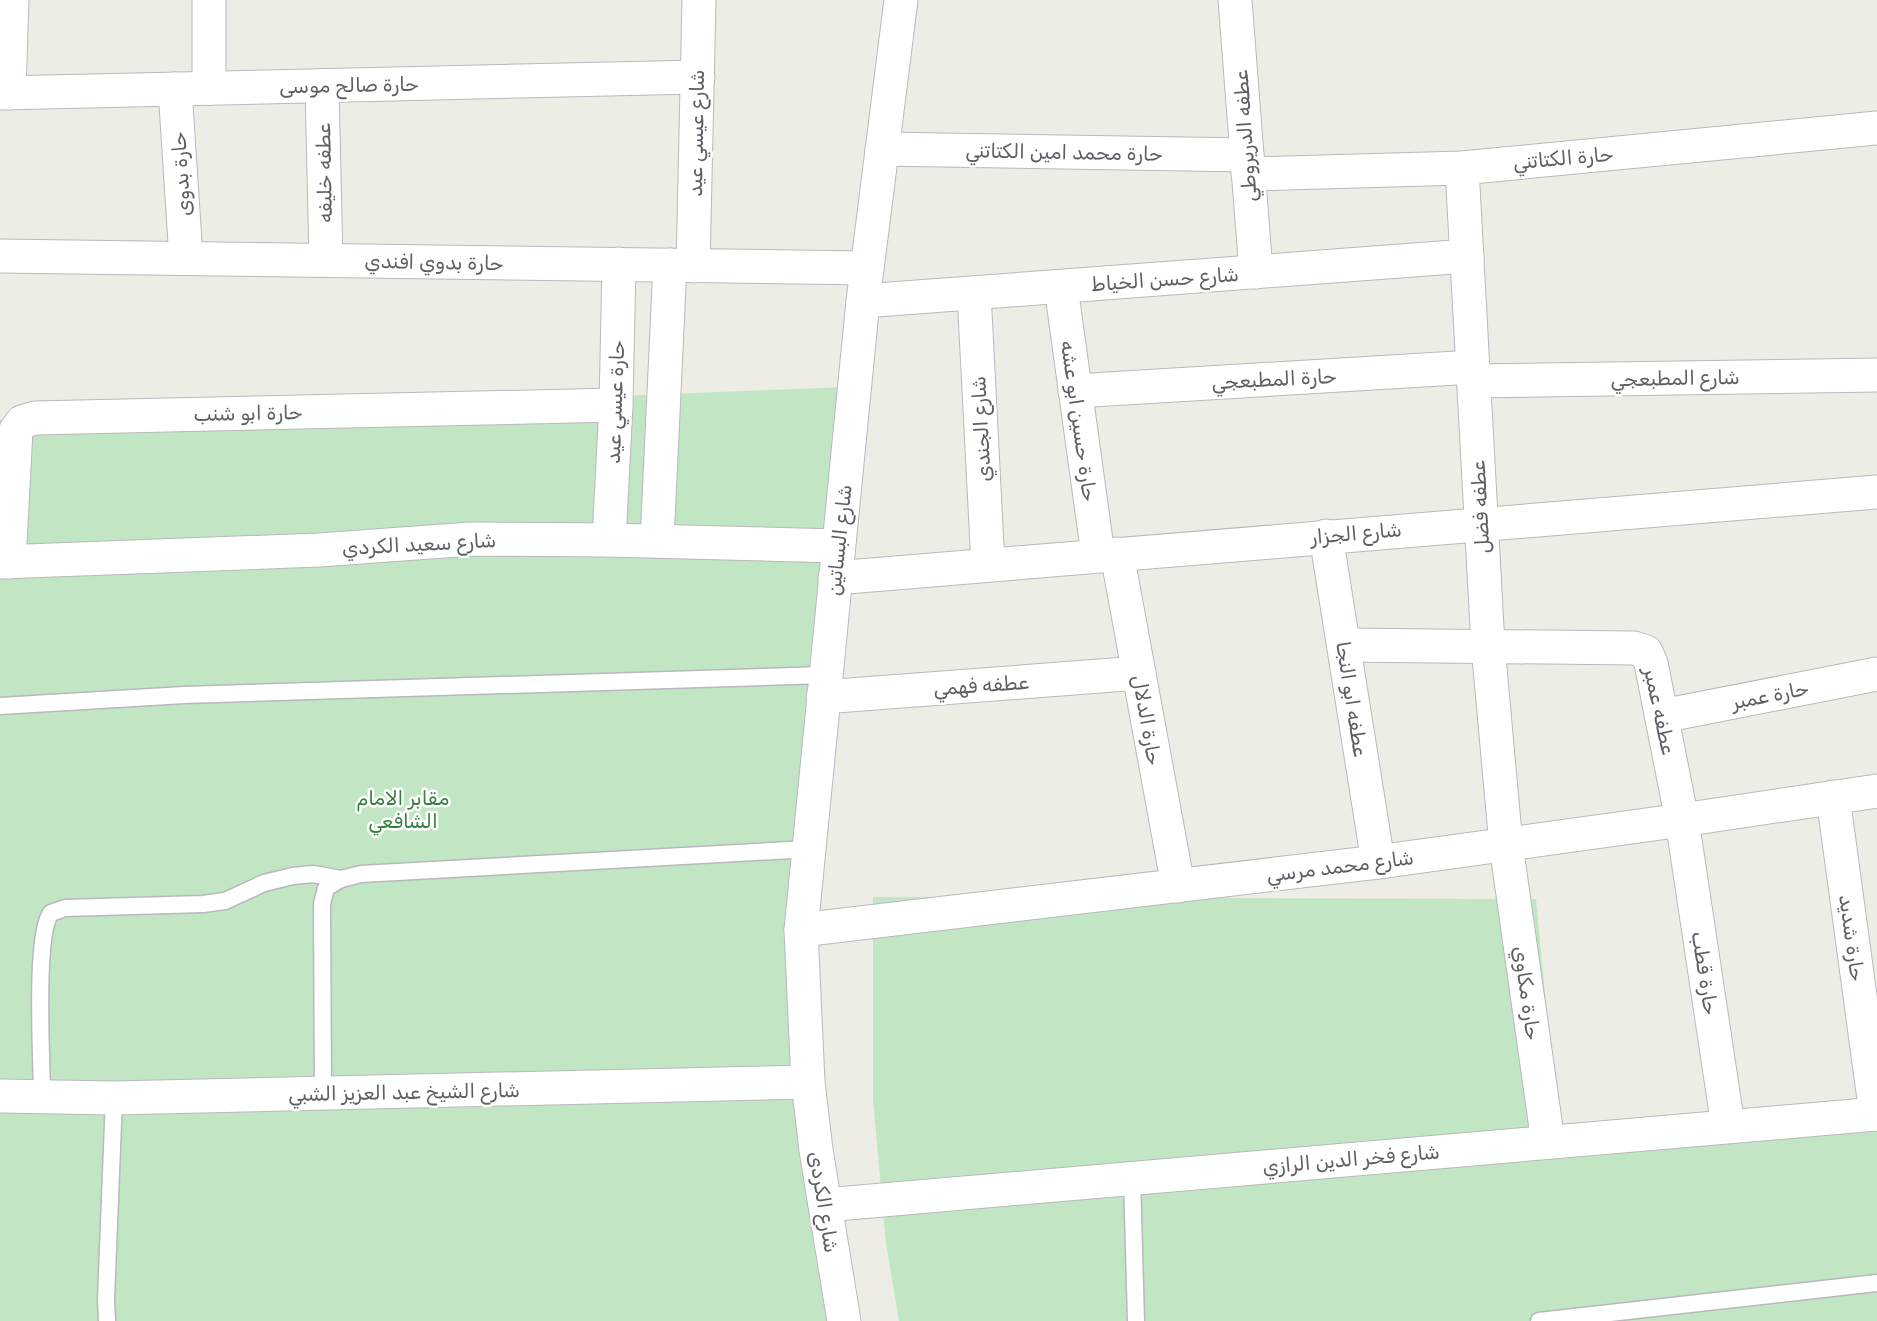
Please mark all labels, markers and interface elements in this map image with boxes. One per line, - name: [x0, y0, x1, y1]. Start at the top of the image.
- street label: شارع عيسي عيد: [683, 69, 712, 197]
- street label: عطفه الدريروطي: [1228, 69, 1265, 203]
- street label: حارة صالح موسى: [279, 72, 419, 100]
- street label: عطفه خليفه: [311, 123, 337, 223]
- street label: حارة بدوى: [166, 131, 196, 217]
- street label: حارة محمد امين الكتاتني: [965, 138, 1163, 169]
- street label: حارة الكتاتني: [1512, 142, 1615, 177]
- street label: حارة بدوي افندي: [364, 249, 504, 277]
- street label: شارع حسن الخياط: [1090, 262, 1240, 298]
- street label: حارة حسين ابو عشه: [1056, 339, 1102, 503]
- street label: حارة عيسي عيد: [601, 340, 632, 464]
- street label: حارة المطبعجي: [1211, 364, 1337, 397]
- street label: شارع المطبعجي: [1610, 365, 1740, 394]
- street label: شارع الجندي: [966, 375, 998, 482]
- street label: حارة ابو شنب: [193, 400, 303, 426]
- street label: عطفه فضل: [1466, 459, 1494, 554]
- street label: شارع البساتين: [821, 483, 859, 597]
- street label: شارع الجزار: [1308, 517, 1403, 551]
- street label: شارع سعيد الكردي: [341, 528, 497, 562]
- street label: عطفه ابو النجا: [1331, 640, 1373, 759]
- street label: عطفه عمبر: [1639, 664, 1681, 757]
- street label: عطفه فهمي: [932, 670, 1030, 703]
- street label: حارة الدلال: [1127, 673, 1167, 767]
- street label: حارة عمبر: [1728, 676, 1811, 714]
- park label: مقابر الامام الشافعي: [357, 786, 449, 836]
- street label: شارع محمد مرسي: [1265, 845, 1415, 890]
- street label: حارة شديد: [1834, 893, 1870, 983]
- street label: حارة قطب: [1687, 929, 1723, 1017]
- street label: حارة مكاوي: [1507, 944, 1545, 1042]
- street label: شارع الشيخ عبد العزيز الشبي: [288, 1078, 520, 1109]
- street label: شارع فخر الدين الرازي: [1261, 1139, 1441, 1181]
- street label: شارع الكردى: [802, 1150, 844, 1255]

